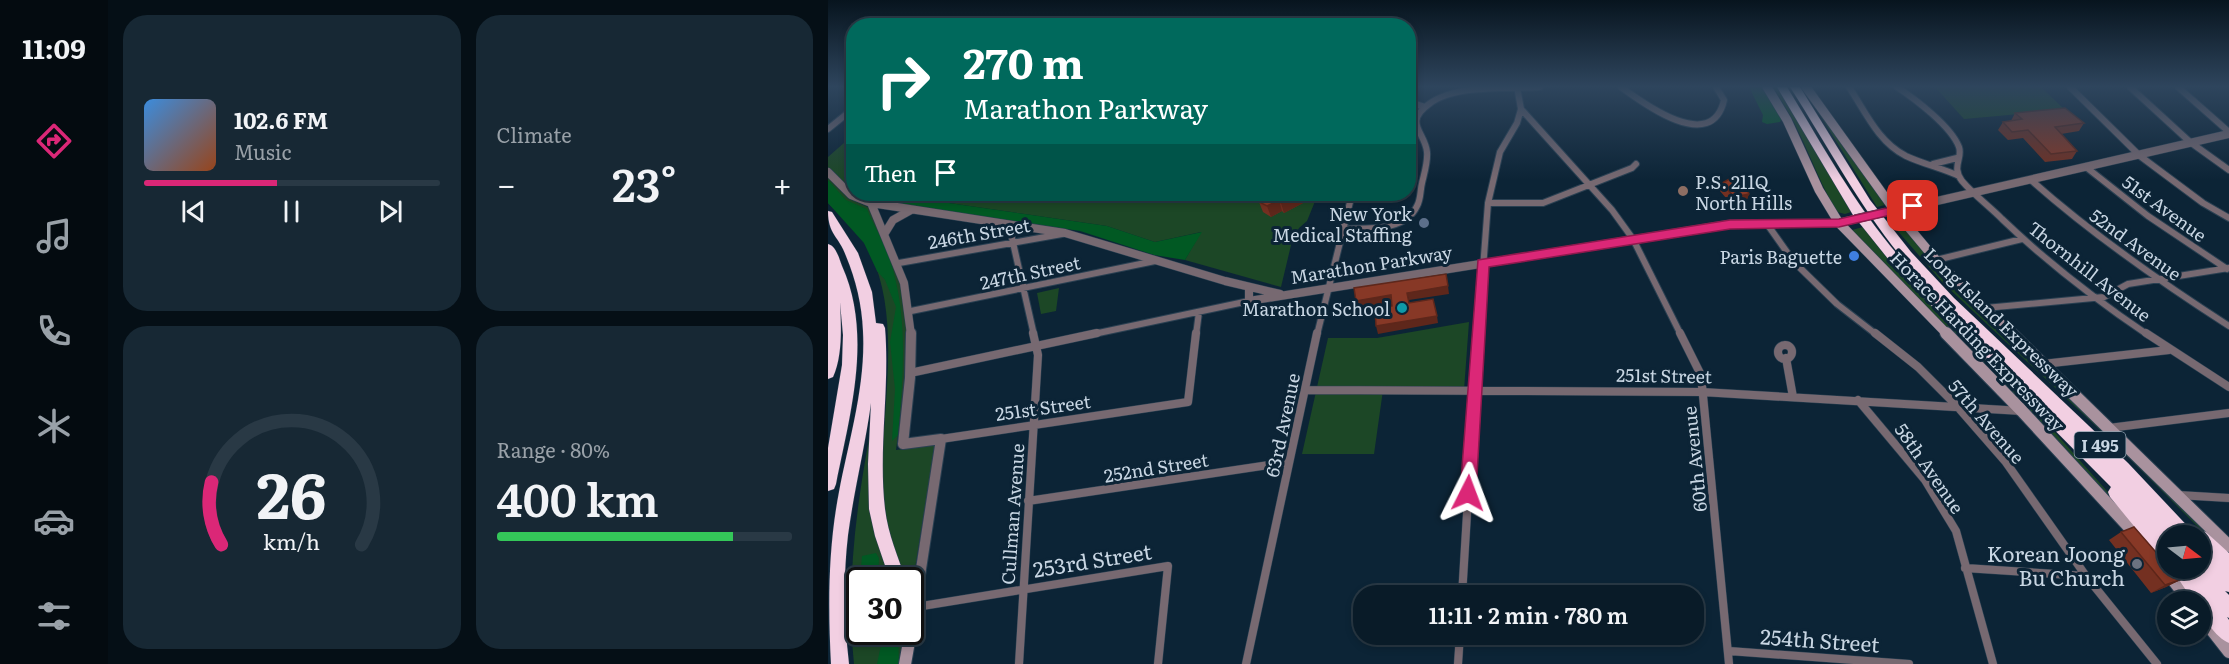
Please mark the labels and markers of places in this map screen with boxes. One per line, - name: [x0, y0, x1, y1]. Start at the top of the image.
- place label: P.S. 211Q North Hills: [1695, 168, 1792, 216]
- pin: [1887, 180, 1938, 231]
- marker: P.S. 211Q North Hills: [1676, 184, 1690, 198]
- place label: New York Medical Staffing: [1273, 200, 1413, 248]
- marker: New York Medical Staffing: [1417, 216, 1431, 230]
- place label: Paris Baguette: [1719, 243, 1842, 270]
- marker: Paris Baguette: [1847, 249, 1861, 263]
- place label: Marathon School: [1242, 295, 1390, 322]
- marker: Marathon School: [1395, 301, 1409, 315]
- place label: Korean Joong Bu Church: [1987, 537, 2125, 592]
- marker: Korean Joong Bu Church: [2130, 557, 2144, 571]

